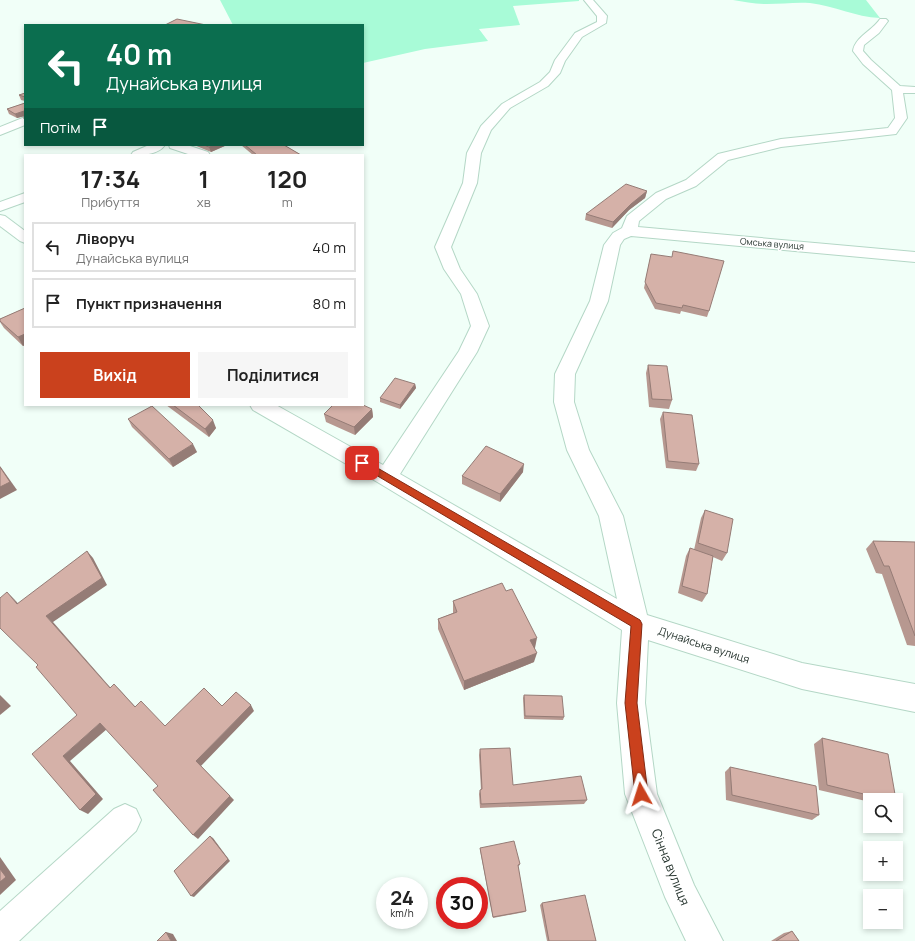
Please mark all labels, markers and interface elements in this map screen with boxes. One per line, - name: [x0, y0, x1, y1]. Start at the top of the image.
- text: 40 m: [106, 35, 172, 73]
- icon: left: [40, 40, 92, 92]
- text: Дунайська вулиця: [106, 71, 262, 95]
- icon: arrive: [89, 116, 111, 138]
- text: Потім: [40, 117, 81, 138]
- text: 17:34: [80, 162, 140, 195]
- text: 1: [198, 162, 209, 195]
- text: 120: [267, 162, 308, 195]
- text: Прибуття: [81, 193, 140, 211]
- text: хв: [197, 193, 211, 211]
- text: m: [282, 193, 293, 211]
- text: Ліворуч: [76, 228, 135, 249]
- street label: Омська вулиця: [740, 234, 805, 253]
- icon: left: [42, 236, 64, 258]
- text: 40 m: [312, 237, 346, 258]
- text: Дунайська вулиця: [76, 249, 189, 267]
- icon: arrive: [42, 292, 64, 314]
- text: Пункт призначення: [76, 293, 222, 314]
- text: 80 m: [312, 293, 346, 314]
- button: Вихід: [40, 352, 190, 398]
- button: Поділитися: [198, 352, 348, 398]
- pin: [345, 446, 379, 480]
- icon: arrive: [351, 452, 373, 474]
- street label: Дунайська вулиця: [656, 623, 752, 666]
- position arrow: [620, 773, 662, 815]
- map controls: [863, 793, 903, 929]
- button: search: [863, 793, 903, 833]
- street label: Сінна вулиця: [647, 826, 695, 908]
- button: +: [863, 841, 903, 881]
- speed limit sign: 30: [436, 877, 488, 929]
- text: 24: [390, 884, 414, 911]
- button: −: [863, 889, 903, 929]
- text: km/h: [390, 906, 414, 920]

